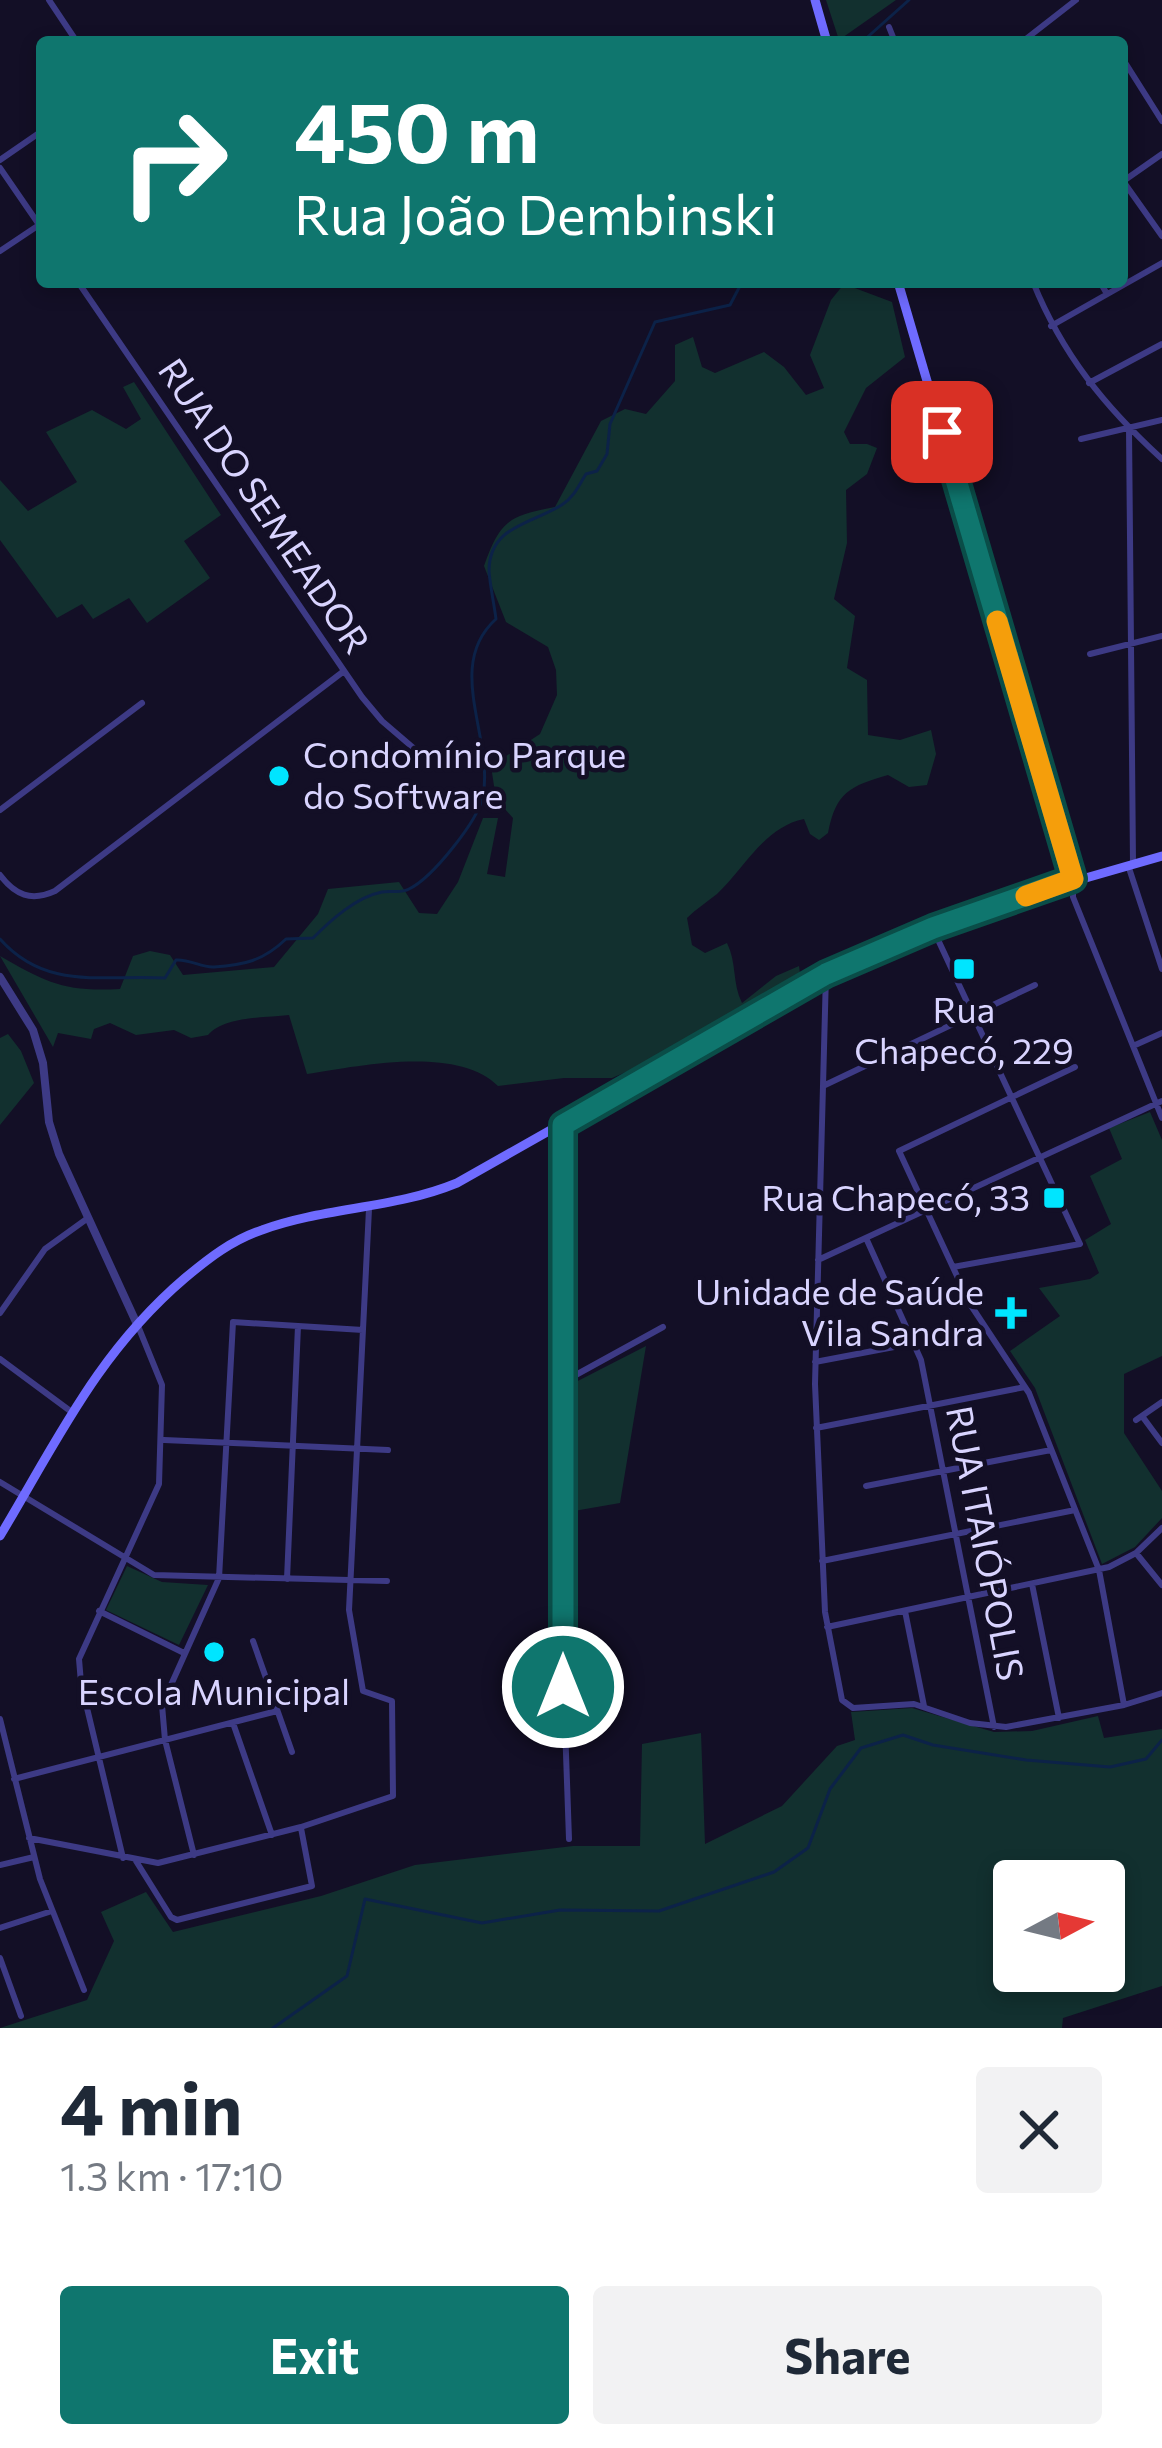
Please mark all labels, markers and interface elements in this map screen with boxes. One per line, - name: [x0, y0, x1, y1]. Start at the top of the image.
- text: 450 m: [294, 78, 540, 180]
- icon: right: [96, 84, 252, 240]
- text: Rua João Dembinski: [294, 180, 777, 246]
- street label: RUA DO SEMEADOR: [151, 349, 381, 661]
- pin: [891, 381, 993, 483]
- icon: arrive: [909, 399, 975, 465]
- place label: Condomínio Parque do Software: [303, 731, 626, 816]
- marker: Condomínio Parque do Software: [266, 763, 292, 789]
- marker: Rua Chapecó, 229: [951, 956, 977, 982]
- place label: Rua Chapecó, 229: [854, 986, 1074, 1071]
- place label: Rua Chapecó, 33: [761, 1174, 1030, 1218]
- marker: Rua Chapecó, 33: [1041, 1185, 1067, 1211]
- place label: Unidade de Saúde Vila Sandra: [695, 1268, 984, 1353]
- marker: Unidade de Saúde Vila Sandra: [995, 1297, 1027, 1329]
- street label: RUA ITAIÓPOLIS: [939, 1402, 1035, 1683]
- position arrow: [500, 1624, 626, 1750]
- marker: Escola Municipal: [201, 1639, 227, 1665]
- place label: Escola Municipal: [78, 1668, 350, 1712]
- north arrow: [993, 1860, 1125, 1992]
- map controls: [993, 1860, 1125, 1992]
- text: 4 min: [60, 2062, 242, 2150]
- button: close: [976, 2067, 1102, 2193]
- text: 1.3 km · 17:10: [60, 2151, 284, 2199]
- button: Exit: [60, 2286, 569, 2424]
- button: Share: [593, 2286, 1102, 2424]

